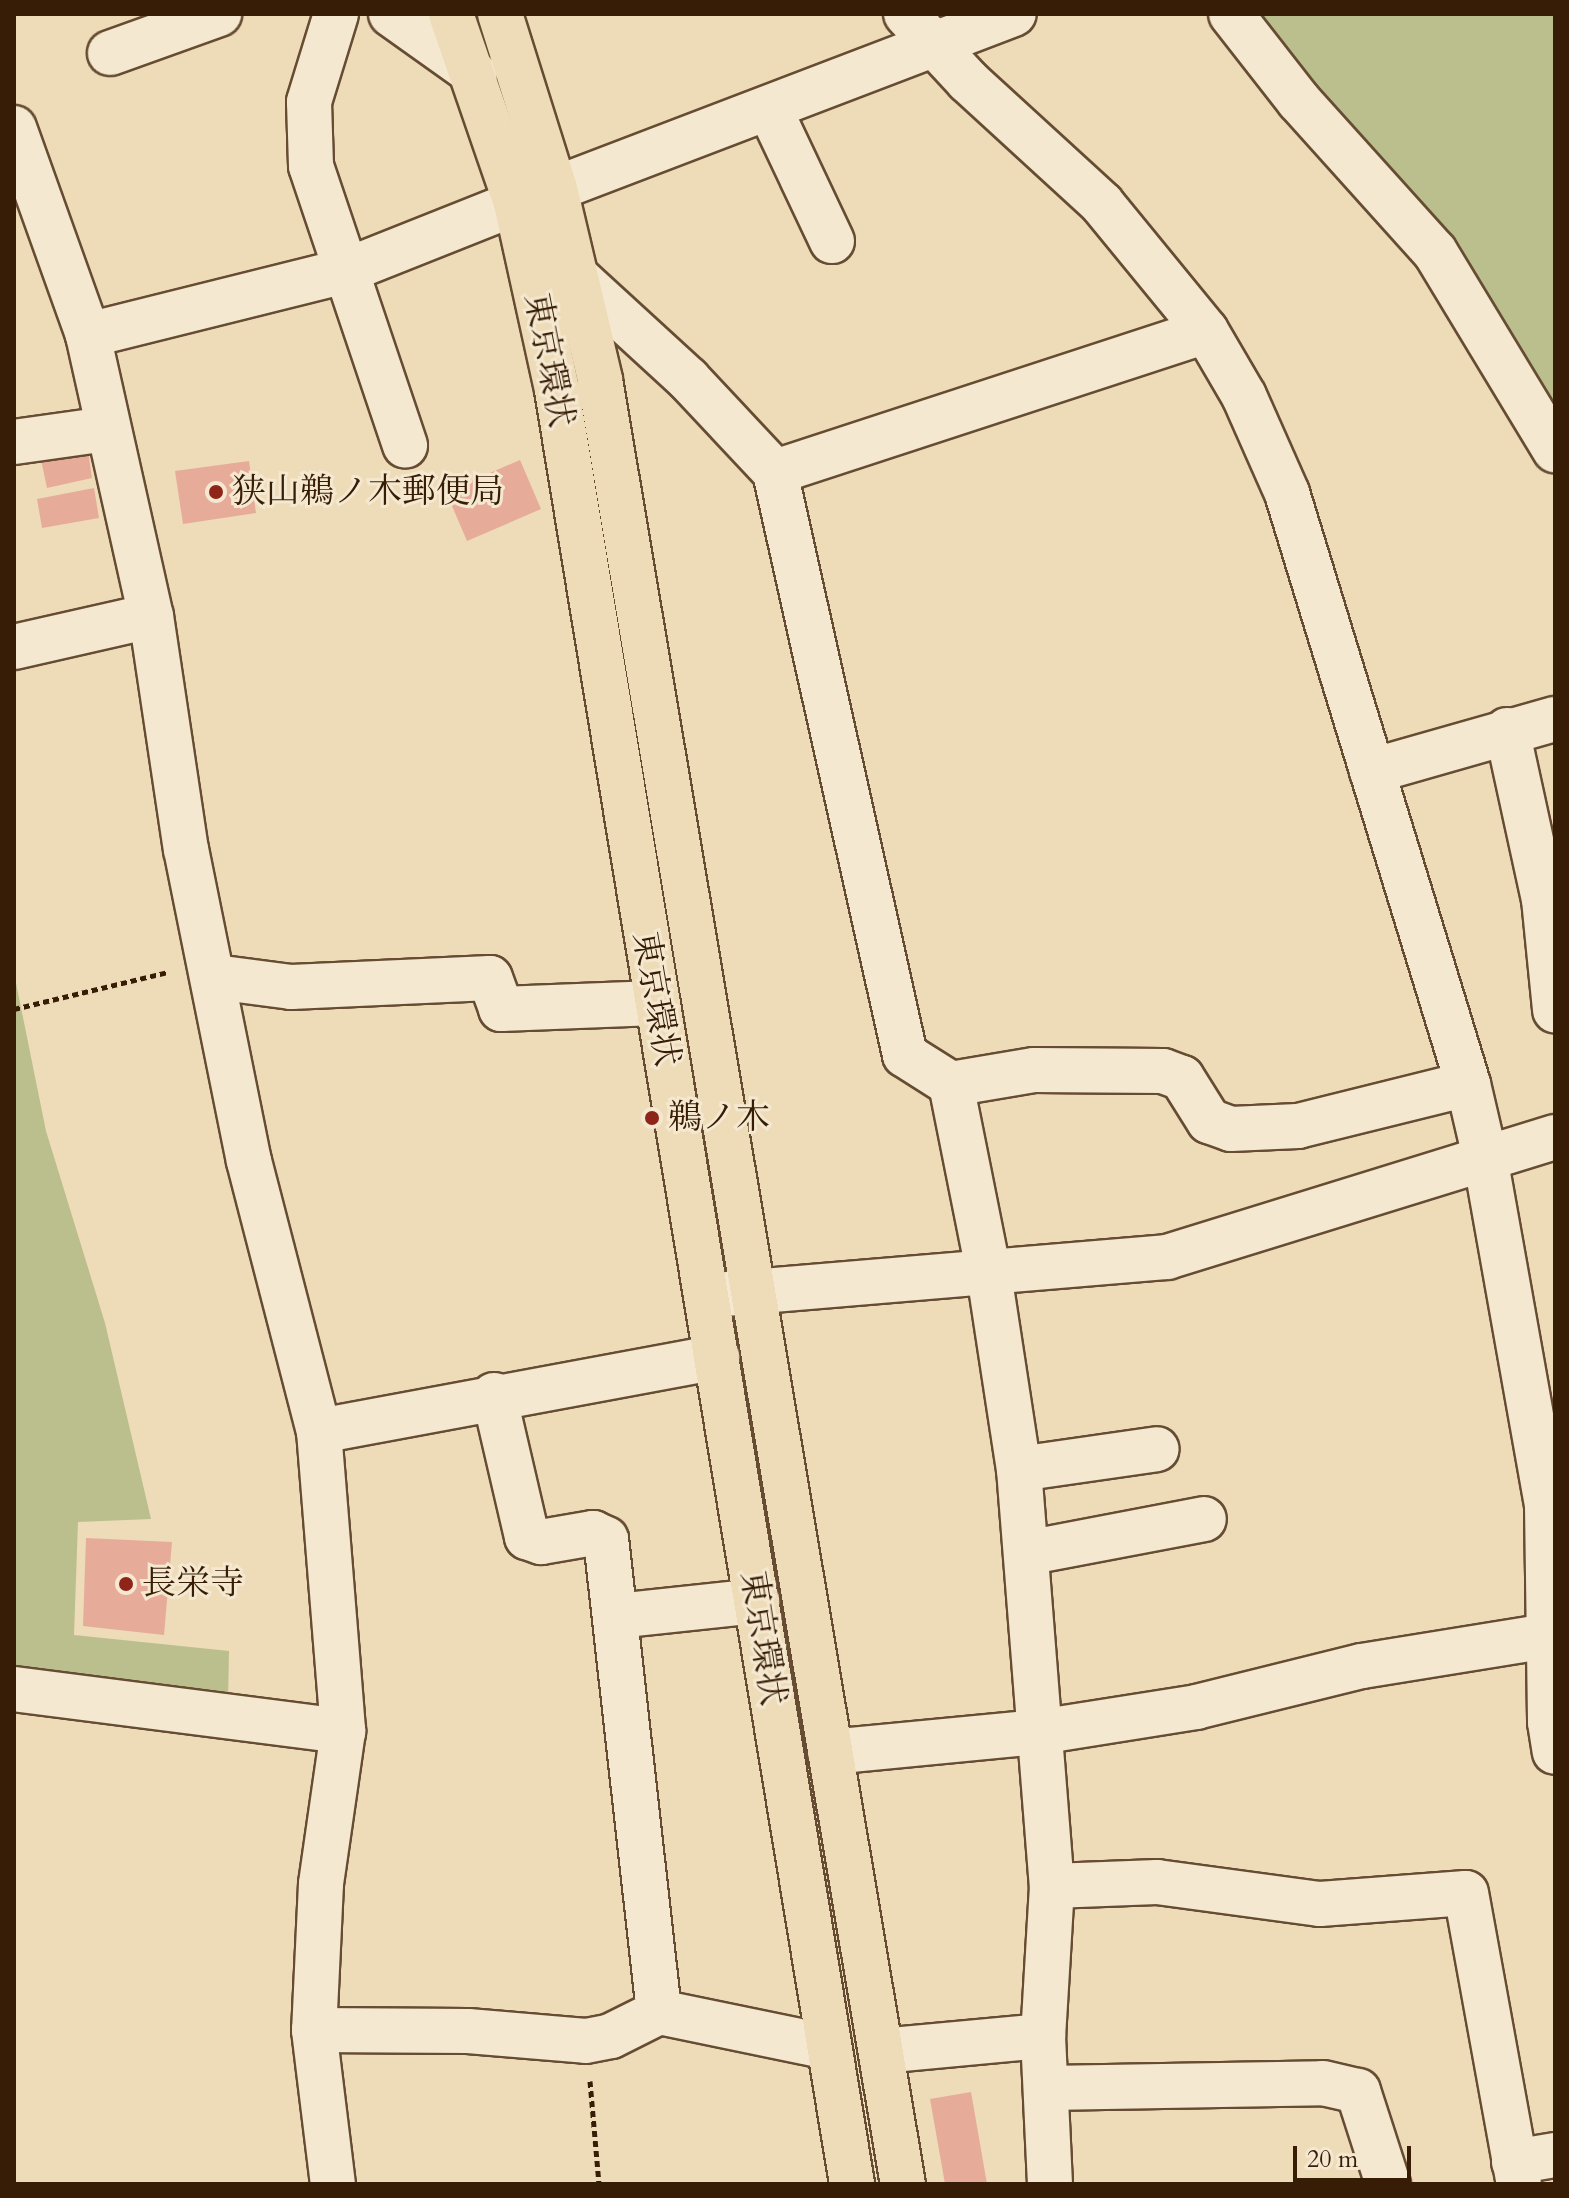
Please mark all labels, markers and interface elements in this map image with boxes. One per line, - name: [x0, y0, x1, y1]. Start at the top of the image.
- street label: 東京環状: [516, 289, 582, 431]
- place label: 狭山鵜ノ木郵便局: [232, 472, 504, 512]
- marker: 狭山鵜ノ木郵便局: [207, 483, 225, 501]
- street label: 東京環状: [624, 928, 688, 1070]
- place label: 鵜ノ木: [668, 1098, 770, 1138]
- marker: 鵜ノ木: [643, 1109, 661, 1127]
- place label: 長栄寺: [142, 1564, 244, 1604]
- street label: 東京環状: [732, 1568, 794, 1708]
- marker: 長栄寺: [117, 1575, 135, 1593]
- scale bar: [1297, 2130, 1415, 2180]
- text: 20 m: [1307, 2143, 1358, 2176]

